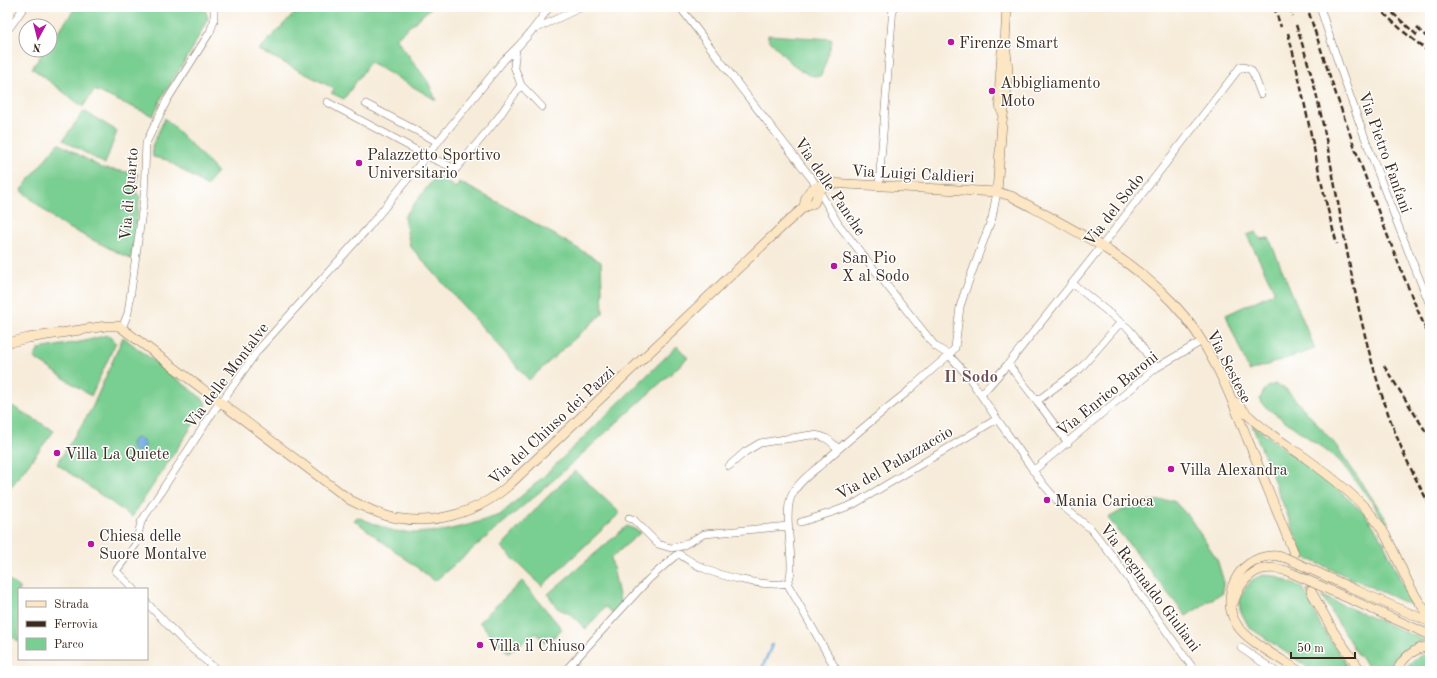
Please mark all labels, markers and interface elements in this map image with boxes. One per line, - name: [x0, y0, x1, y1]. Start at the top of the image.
- north arrow: [18, 18, 58, 58]
- place label: Firenze Smart: [959, 36, 1059, 52]
- marker: Firenze Smart: [946, 37, 956, 47]
- text: N: [32, 40, 42, 52]
- place label: Abbigliamento Moto: [1000, 76, 1100, 110]
- marker: Abbigliamento Moto: [987, 86, 997, 96]
- street label: Via Pietro Fanfani: [1355, 90, 1414, 216]
- street label: Via delle Panche: [791, 135, 868, 239]
- street label: Via di Quarto: [118, 147, 142, 241]
- place label: Palazzetto Sportivo Universitario: [367, 148, 501, 182]
- marker: Palazzetto Sportivo Universitario: [354, 158, 364, 168]
- street label: Via Luigi Caldieri: [851, 164, 975, 186]
- street label: Via del Sodo: [1081, 171, 1148, 249]
- place label: San Pio X al Sodo: [842, 251, 909, 285]
- marker: San Pio X al Sodo: [829, 261, 839, 271]
- street label: Via delle Montalve: [183, 321, 272, 432]
- street label: Via Sestese: [1203, 328, 1253, 406]
- street label: Via Enrico Baroni: [1055, 349, 1162, 440]
- street label: Via del Chiuso dei Pazzi: [486, 364, 618, 489]
- district label: Il Sodo: [944, 369, 998, 386]
- street label: Via del Palazzaccio: [834, 424, 956, 504]
- place label: Villa La Quiete: [65, 447, 169, 463]
- marker: Villa La Quiete: [52, 448, 62, 458]
- place label: Villa Alexandra: [1179, 463, 1288, 479]
- marker: Villa Alexandra: [1166, 464, 1176, 474]
- place label: Mania Carioca: [1055, 494, 1154, 510]
- marker: Mania Carioca: [1042, 495, 1052, 505]
- street label: Via Reginaldo Giuliani: [1096, 521, 1203, 655]
- place label: Chiesa delle Suore Montalve: [99, 529, 207, 563]
- marker: Chiesa delle Suore Montalve: [86, 539, 96, 549]
- legend: [18, 588, 148, 660]
- text: Strada: [54, 599, 89, 611]
- text: Ferrovia: [54, 619, 98, 631]
- scale bar: [1291, 634, 1355, 660]
- text: Parco: [54, 639, 84, 651]
- place label: Villa il Chiuso: [488, 639, 585, 655]
- marker: Villa il Chiuso: [475, 640, 485, 650]
- text: 50 m: [1297, 642, 1324, 655]

